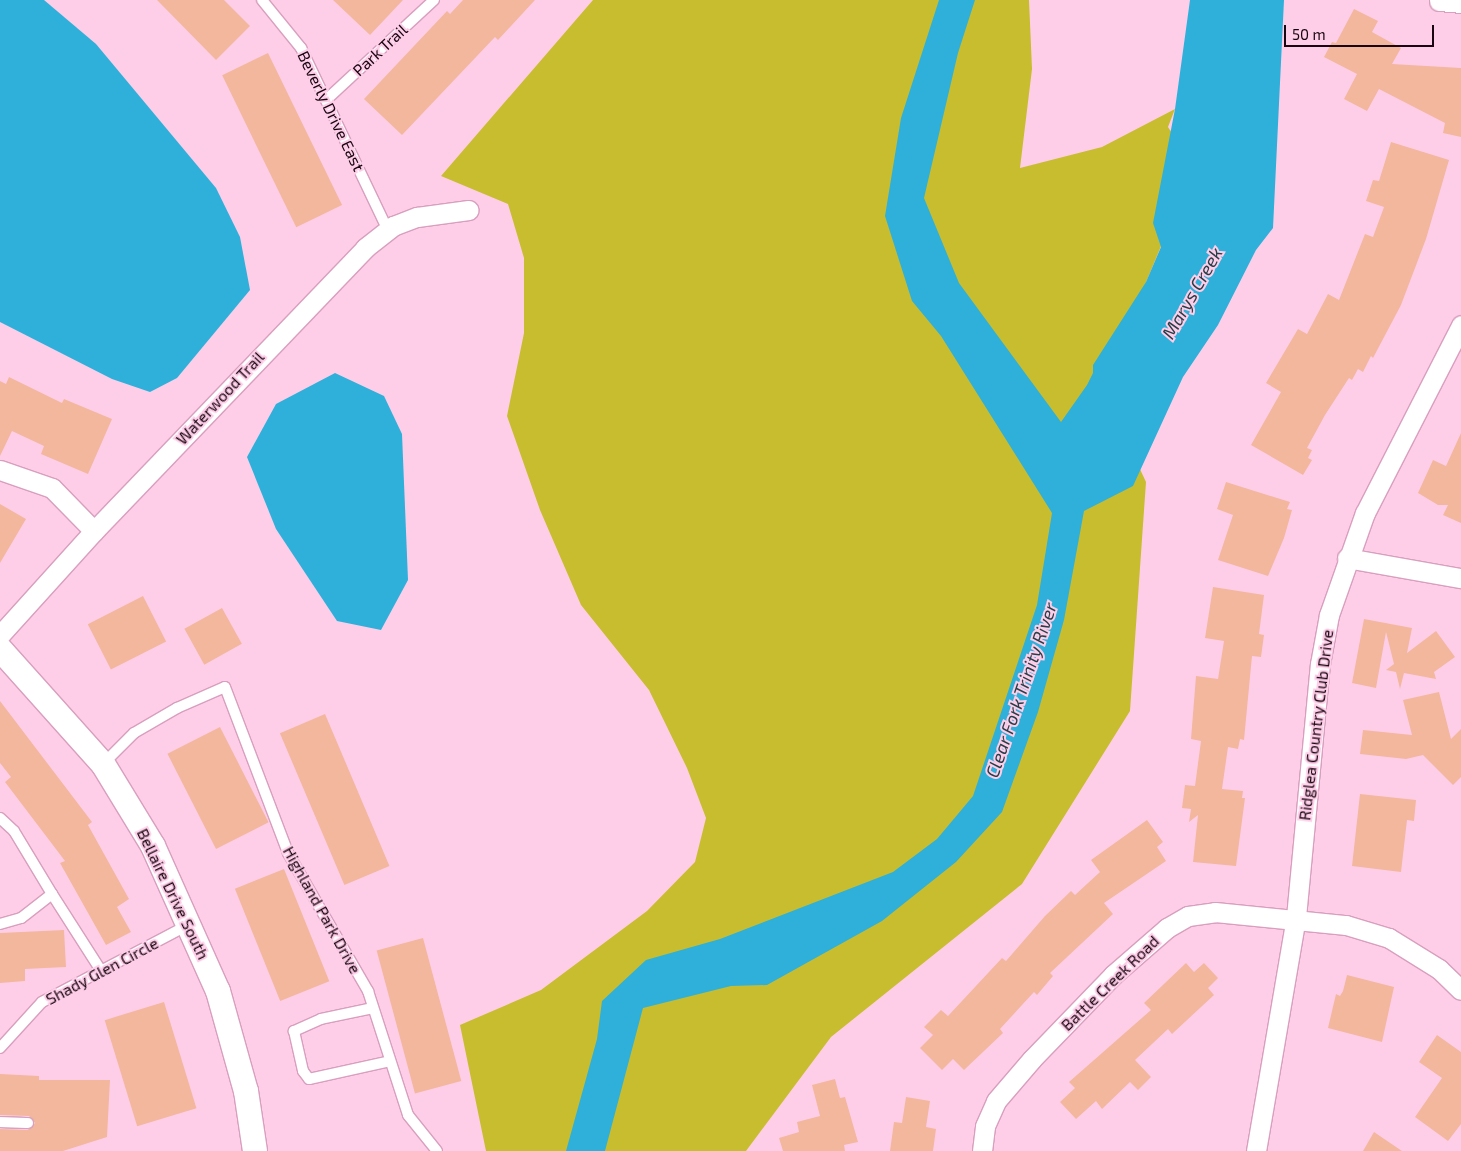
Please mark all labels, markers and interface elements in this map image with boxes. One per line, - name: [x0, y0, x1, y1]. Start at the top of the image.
- scale bar: [1286, 15, 1436, 47]
- street label: Park Trail: [349, 20, 411, 80]
- text: 50 m: [1292, 25, 1326, 43]
- street label: Beverly Drive East: [293, 48, 369, 174]
- water label: Marys Creek: [1157, 243, 1227, 343]
- street label: Waterwood Trail: [172, 347, 268, 449]
- water label: Clear Fork Trinity River: [981, 599, 1061, 781]
- street label: Ridglea Country Club Drive: [1295, 628, 1337, 822]
- street label: Bellaire Drive South: [133, 825, 213, 963]
- street label: Highland Park Drive: [279, 843, 365, 977]
- street label: Battle Creek Road: [1057, 931, 1163, 1035]
- street label: Shady Glen Circle: [42, 933, 162, 1009]

